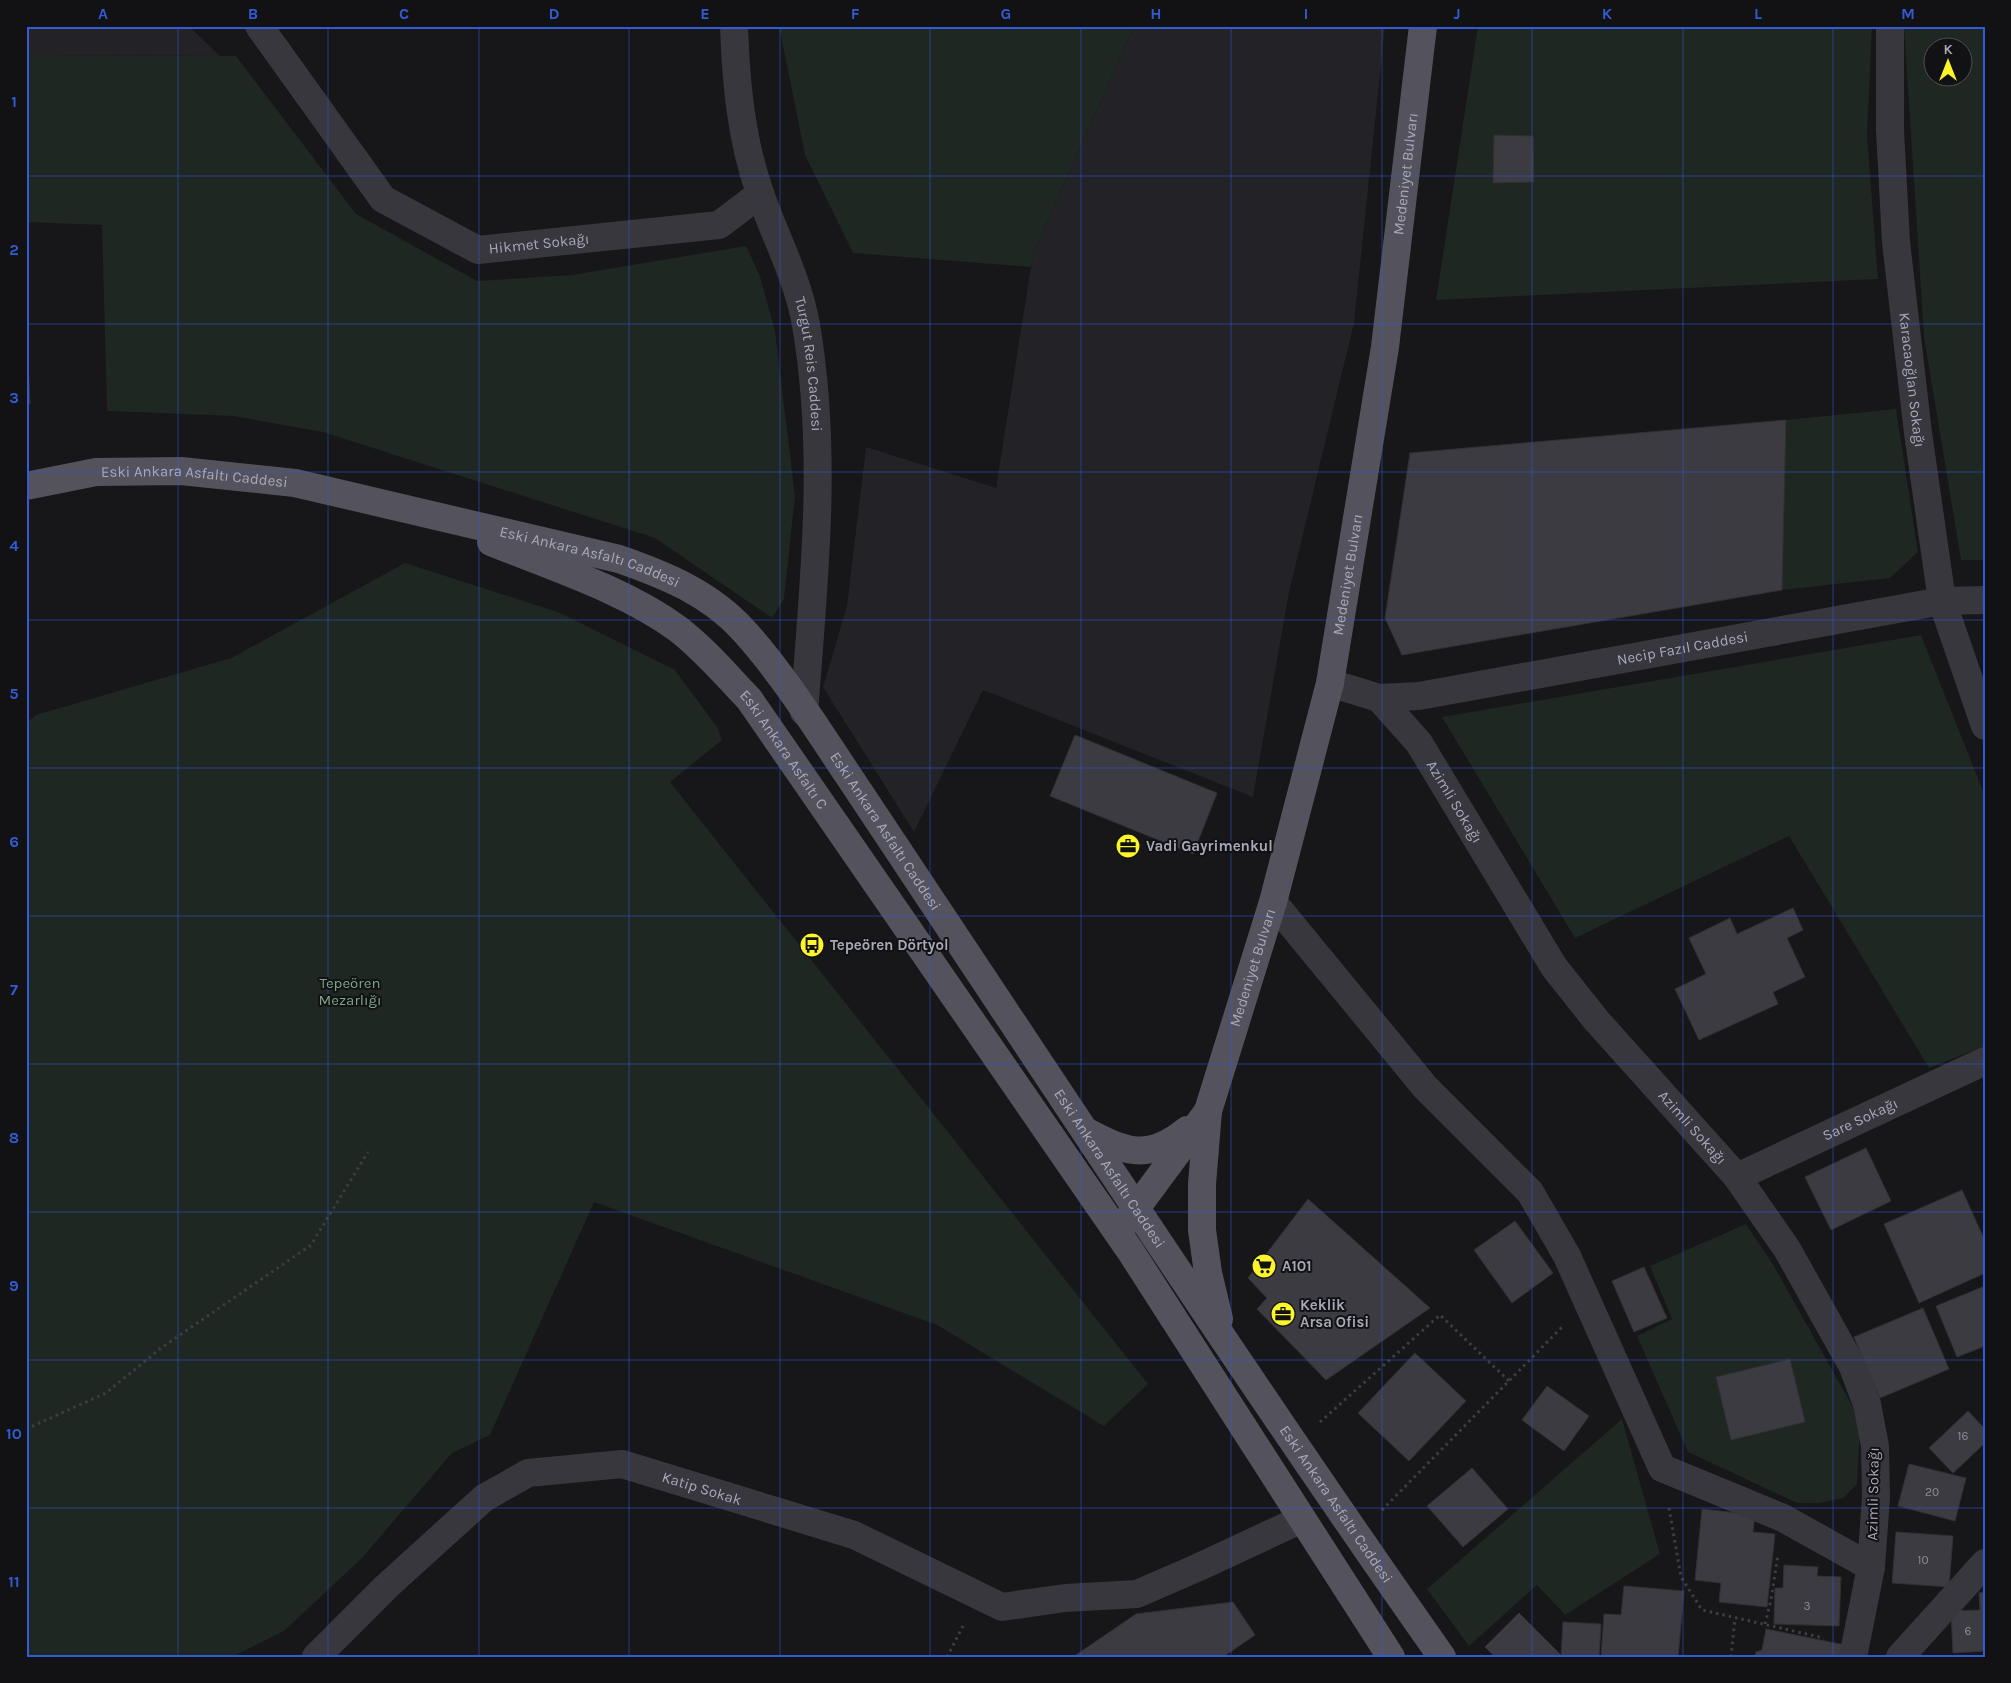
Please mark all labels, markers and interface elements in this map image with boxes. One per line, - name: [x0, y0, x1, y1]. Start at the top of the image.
- text: A: [98, 4, 108, 23]
- text: B: [248, 4, 258, 23]
- text: C: [399, 4, 409, 23]
- text: D: [549, 4, 560, 23]
- text: E: [700, 4, 710, 23]
- text: F: [851, 4, 860, 23]
- text: G: [1001, 4, 1011, 23]
- text: H: [1150, 4, 1162, 23]
- text: I: [1304, 4, 1308, 23]
- text: J: [1453, 4, 1461, 23]
- text: K: [1602, 4, 1613, 23]
- text: L: [1754, 4, 1762, 23]
- text: M: [1901, 4, 1915, 23]
- north arrow: [1924, 38, 1974, 88]
- text: K: [1943, 41, 1953, 58]
- text: 1: [11, 92, 17, 111]
- street label: Medeniyet Bulvarı: [1389, 112, 1422, 236]
- street label: Hikmet Sokağı: [488, 230, 590, 258]
- text: 2: [9, 240, 19, 259]
- street label: Turgut Reis Caddesi: [791, 295, 826, 432]
- street label: Karacaoğlan Sokağı: [1895, 311, 1929, 449]
- text: 3: [9, 388, 19, 407]
- street label: Eski Ankara Asfaltı Caddesi: [101, 462, 289, 491]
- street label: Medeniyet Bulvarı: [1329, 513, 1367, 637]
- street label: Eski Ankara Asfaltı Caddesi: [498, 522, 683, 591]
- text: 4: [9, 536, 19, 555]
- street label: Necip Fazıl Caddesi: [1616, 627, 1750, 669]
- text: 5: [9, 684, 19, 703]
- street label: Eski Ankara Asfaltı C: [736, 686, 831, 813]
- street label: Eski Ankara Asfaltı Caddesi: [826, 748, 945, 914]
- street label: Azimli Sokağı: [1423, 757, 1486, 846]
- text: 6: [9, 832, 19, 851]
- office icon: Vadi Gayrimenkul: [1115, 833, 1141, 859]
- place label: Vadi Gayrimenkul: [1146, 837, 1273, 855]
- street label: Medeniyet Bulvarı: [1226, 906, 1279, 1029]
- bus stop icon: Tepeören Dörtyol: [799, 932, 825, 958]
- place label: Tepeören Dörtyol: [830, 936, 948, 954]
- park label: Tepeören Mezarlığı: [319, 974, 381, 1009]
- text: 7: [10, 980, 18, 999]
- street label: Eski Ankara Asfaltı Caddesi: [1050, 1086, 1169, 1251]
- street label: Azimli Sokağı: [1655, 1087, 1730, 1168]
- street label: Sare Sokağı: [1820, 1094, 1901, 1145]
- text: 8: [9, 1128, 19, 1147]
- supermarket icon: A101: [1251, 1253, 1277, 1279]
- place label: A101: [1282, 1257, 1312, 1275]
- text: 9: [9, 1276, 19, 1295]
- place label: Keklik Arsa Ofisi: [1300, 1296, 1369, 1331]
- office icon: Keklik Arsa Ofisi: [1270, 1301, 1296, 1327]
- street label: Eski Ankara Asfaltı Caddesi: [1276, 1422, 1396, 1586]
- text: 10: [6, 1424, 22, 1443]
- house number: 16: [1958, 1429, 1969, 1443]
- street label: Azimli Sokağı: [1863, 1447, 1883, 1541]
- street label: Katip Sokak: [660, 1468, 744, 1509]
- house number: 20: [1925, 1485, 1939, 1499]
- house number: 10: [1917, 1553, 1929, 1567]
- text: 11: [8, 1572, 20, 1591]
- house number: 3: [1803, 1599, 1811, 1613]
- house number: 6: [1965, 1624, 1972, 1638]

